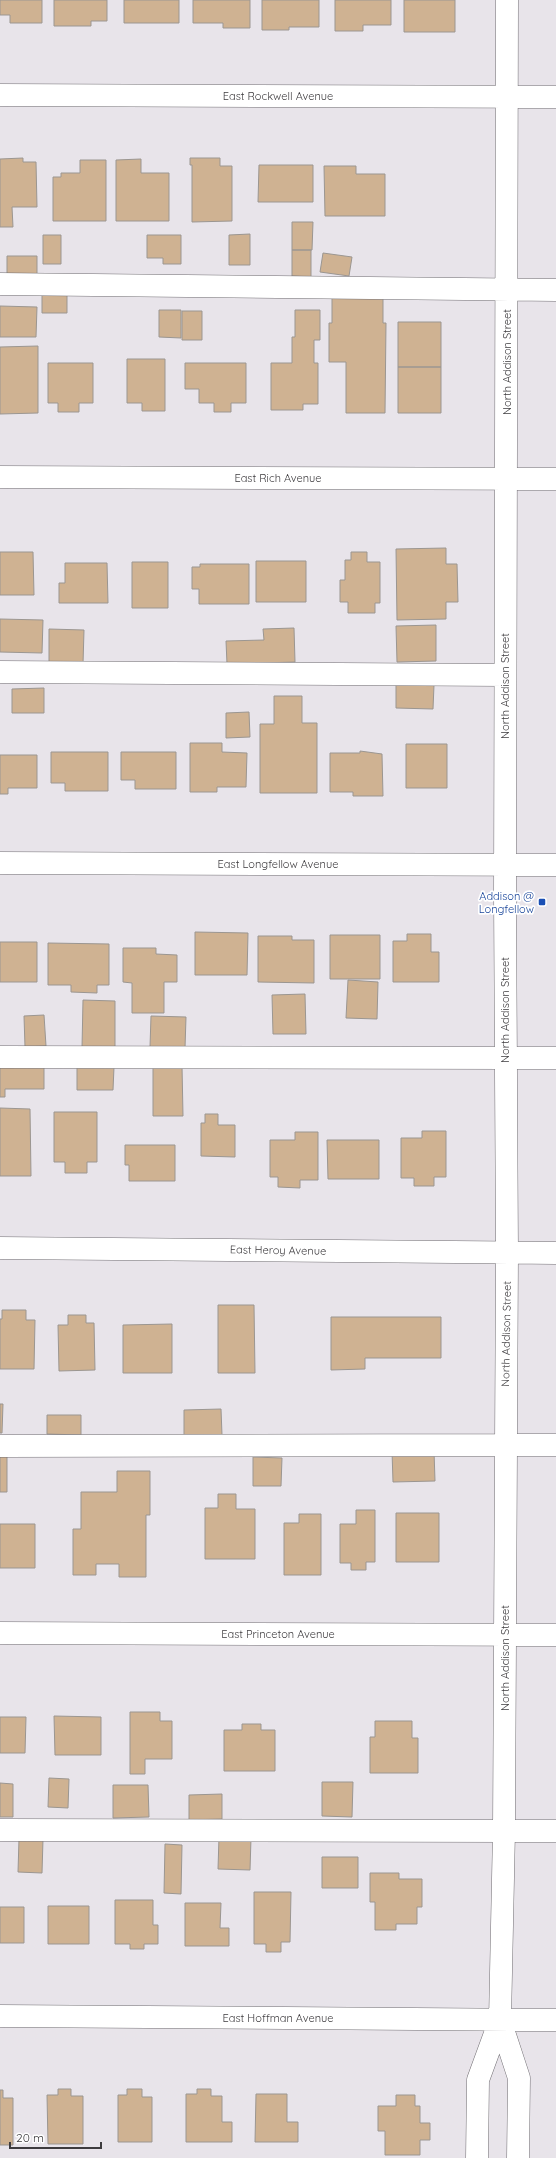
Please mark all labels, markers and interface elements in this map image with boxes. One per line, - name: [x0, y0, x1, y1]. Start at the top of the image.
- street label: East Rockwell Avenue: [223, 89, 333, 103]
- street label: North Addison Street: [500, 309, 514, 415]
- street label: East Rich Avenue: [234, 471, 322, 485]
- street label: North Addison Street: [498, 633, 512, 739]
- street label: East Longfellow Avenue: [218, 857, 338, 871]
- place label: Addison @ Longfellow: [479, 889, 534, 916]
- marker: Addison @ Longfellow: [537, 897, 547, 907]
- street label: North Addison Street: [498, 957, 512, 1063]
- street label: East Heroy Avenue: [230, 1242, 326, 1258]
- street label: North Addison Street: [498, 1281, 514, 1387]
- street label: North Addison Street: [498, 1605, 512, 1711]
- street label: East Princeton Avenue: [221, 1627, 335, 1641]
- street label: East Hoffman Avenue: [223, 2011, 333, 2025]
- scale bar: [10, 2124, 101, 2150]
- text: 20 m: [16, 2130, 44, 2145]

